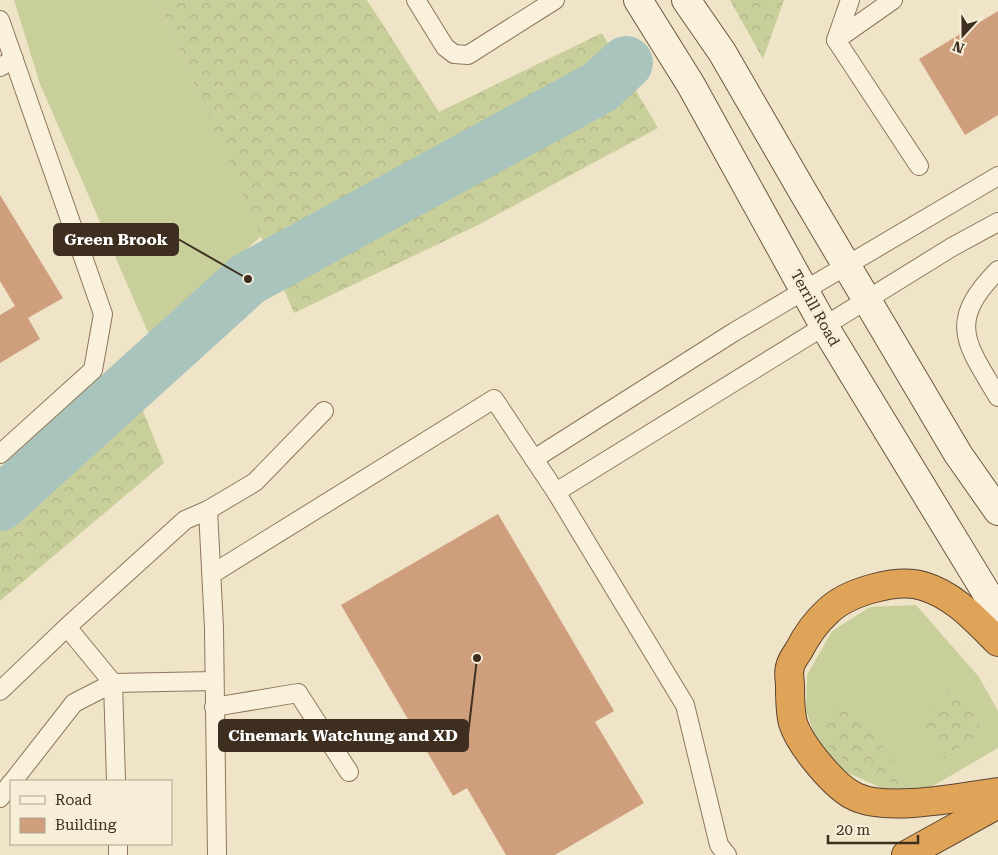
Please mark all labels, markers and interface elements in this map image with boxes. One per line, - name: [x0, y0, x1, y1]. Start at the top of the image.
- north arrow: [938, 10, 988, 60]
- text: N: [950, 38, 966, 57]
- callout: Green Brook: [54, 224, 178, 255]
- text: Green Brook: [64, 230, 168, 249]
- street label: Terrill Road: [787, 267, 843, 350]
- callout: Cinemark Watchung and XD: [219, 720, 468, 751]
- text: Cinemark Watchung and XD: [228, 726, 458, 745]
- legend: [10, 780, 172, 845]
- text: Road: [55, 791, 92, 809]
- scale bar: [828, 812, 918, 844]
- text: Building: [55, 816, 117, 834]
- text: 20 m: [836, 821, 871, 839]

